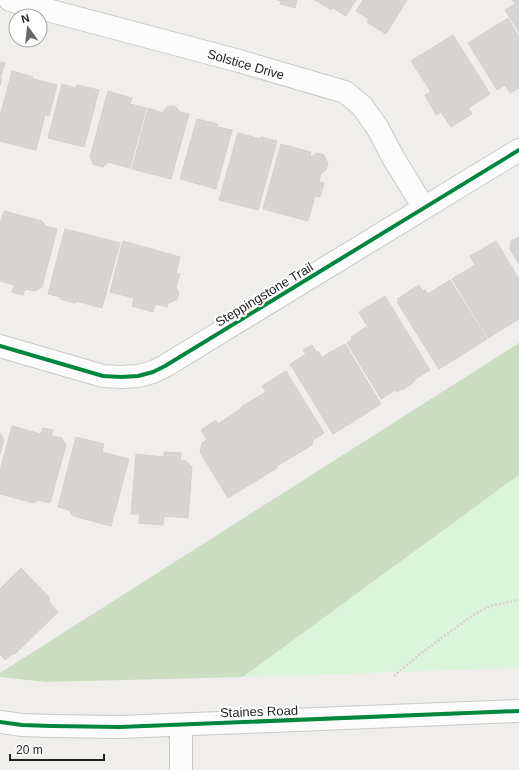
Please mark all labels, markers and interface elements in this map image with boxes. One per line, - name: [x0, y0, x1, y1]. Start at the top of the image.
- north arrow: [8, 8, 48, 48]
- text: N: [20, 12, 31, 25]
- street label: Solstice Drive: [206, 46, 286, 83]
- street label: Steppingstone Trail: [213, 259, 316, 330]
- street label: Staines Road: [220, 703, 298, 720]
- scale bar: [10, 736, 104, 762]
- text: 20 m: [16, 743, 43, 757]

